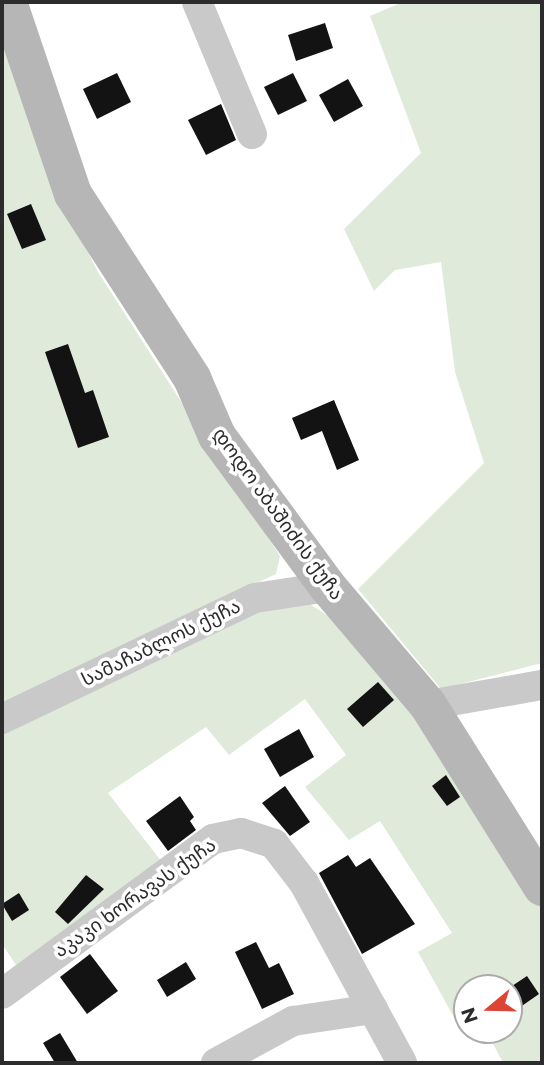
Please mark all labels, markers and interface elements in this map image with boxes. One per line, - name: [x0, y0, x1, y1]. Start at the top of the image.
- street label: დოდო აბაშიძის ქუჩა: [208, 424, 348, 604]
- street label: სამაჩაბლოს ქუჩა: [78, 595, 244, 691]
- street label: აკაკი ხორავას ქუჩა: [50, 834, 220, 962]
- north arrow: [453, 974, 523, 1044]
- text: N: [456, 1004, 483, 1026]

